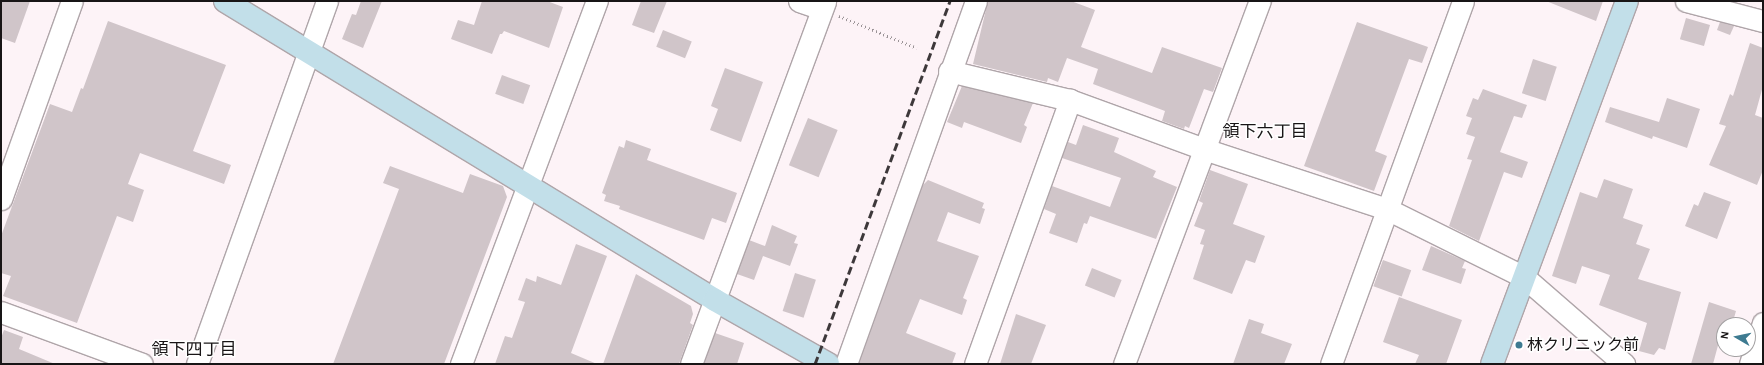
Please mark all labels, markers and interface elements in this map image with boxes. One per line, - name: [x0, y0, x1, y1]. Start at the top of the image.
- district label: 領下六丁目: [1223, 122, 1307, 142]
- north arrow: [1716, 317, 1756, 357]
- text: N: [1719, 331, 1731, 340]
- place label: 林クリニック前: [1527, 335, 1639, 355]
- district label: 領下四丁目: [152, 340, 236, 360]
- marker: 林クリニック前: [1514, 340, 1524, 350]

